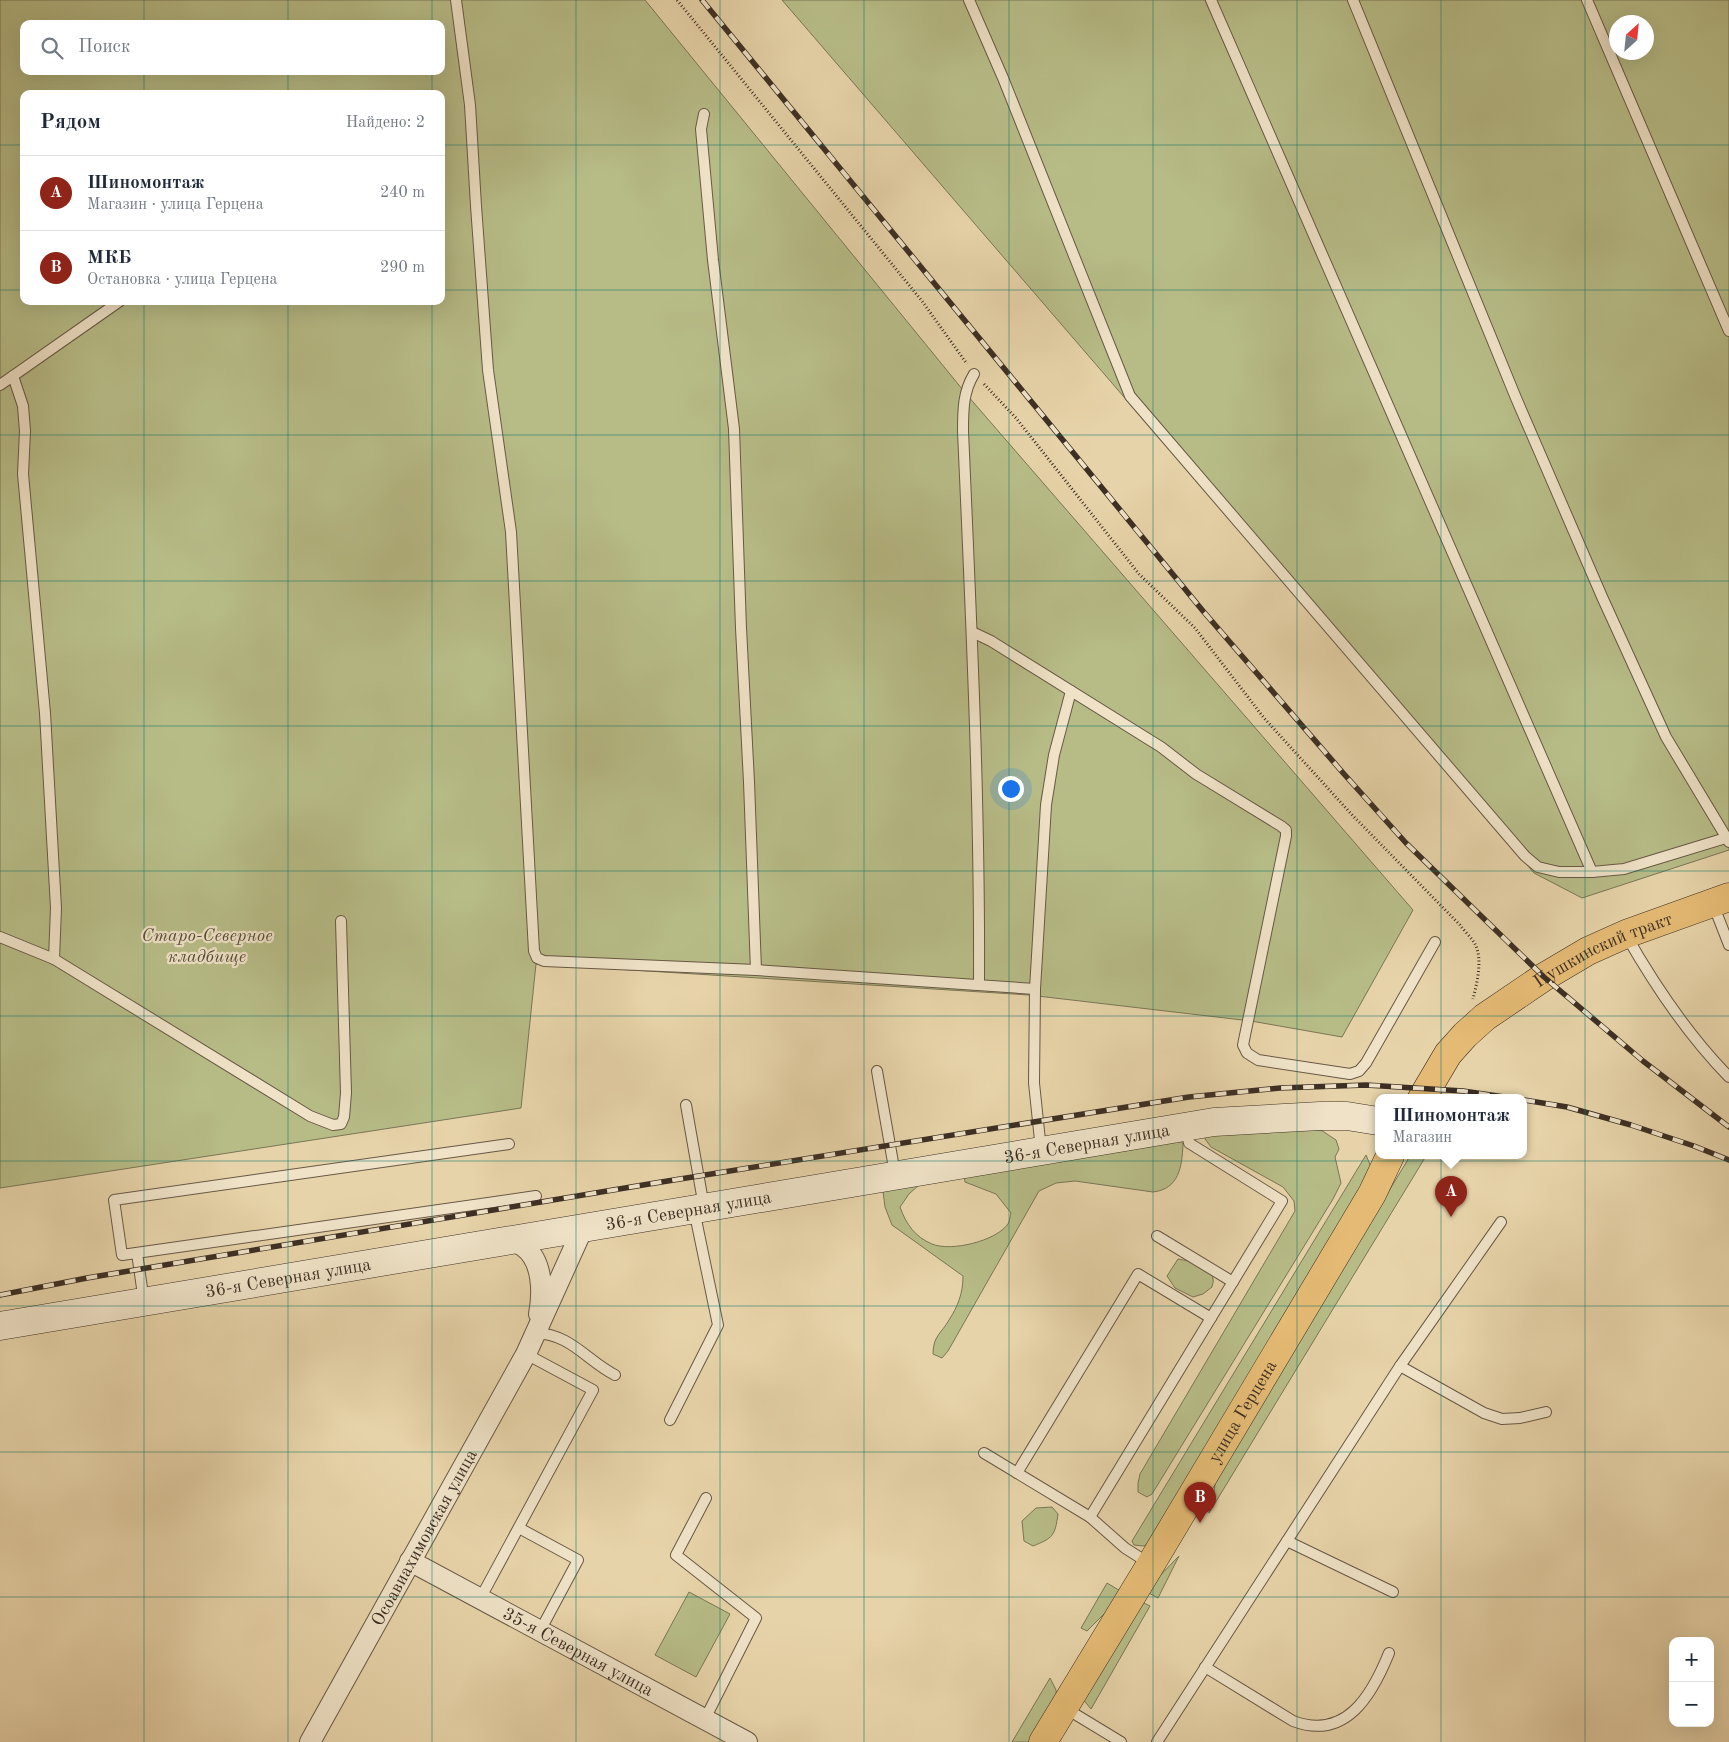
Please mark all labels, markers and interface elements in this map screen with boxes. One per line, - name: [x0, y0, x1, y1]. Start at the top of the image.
- north arrow: [1609, 15, 1654, 60]
- search box: [20, 20, 445, 75]
- icon: search: [38, 34, 66, 62]
- text: Поиск: [78, 38, 130, 57]
- text: Рядом: [40, 112, 101, 133]
- text: Найдено: 2: [346, 115, 425, 131]
- text: Шиномонтаж: [87, 174, 205, 193]
- text: A: [50, 185, 62, 201]
- text: 240 m: [380, 185, 425, 201]
- text: Магазин · улица Герцена: [87, 197, 264, 213]
- text: МКБ: [87, 249, 131, 268]
- text: B: [50, 260, 62, 276]
- text: 290 m: [380, 260, 425, 276]
- text: Остановка · улица Герцена: [87, 272, 278, 288]
- your location: [998, 776, 1024, 802]
- street label: Пушкинский тракт: [1531, 910, 1675, 991]
- park label: Старо-Северное кладбище: [141, 927, 273, 966]
- popup: [1375, 1094, 1527, 1159]
- text: Шиномонтаж: [1392, 1107, 1510, 1126]
- street label: 36-я Северная улица: [1003, 1122, 1171, 1167]
- text: Магазин: [1392, 1130, 1452, 1146]
- pin: A: [1435, 1176, 1467, 1217]
- street label: 36-я Северная улица: [604, 1189, 773, 1234]
- street label: 36-я Северная улица: [204, 1256, 372, 1301]
- street label: улица Герцена: [1206, 1357, 1281, 1466]
- street label: Осоавиахимовская улица: [368, 1447, 481, 1629]
- pin: B: [1184, 1482, 1216, 1523]
- street label: 35-я Северная улица: [500, 1605, 656, 1700]
- map controls: [1669, 1637, 1714, 1727]
- button: +: [1669, 1637, 1714, 1682]
- button: −: [1669, 1682, 1714, 1727]

